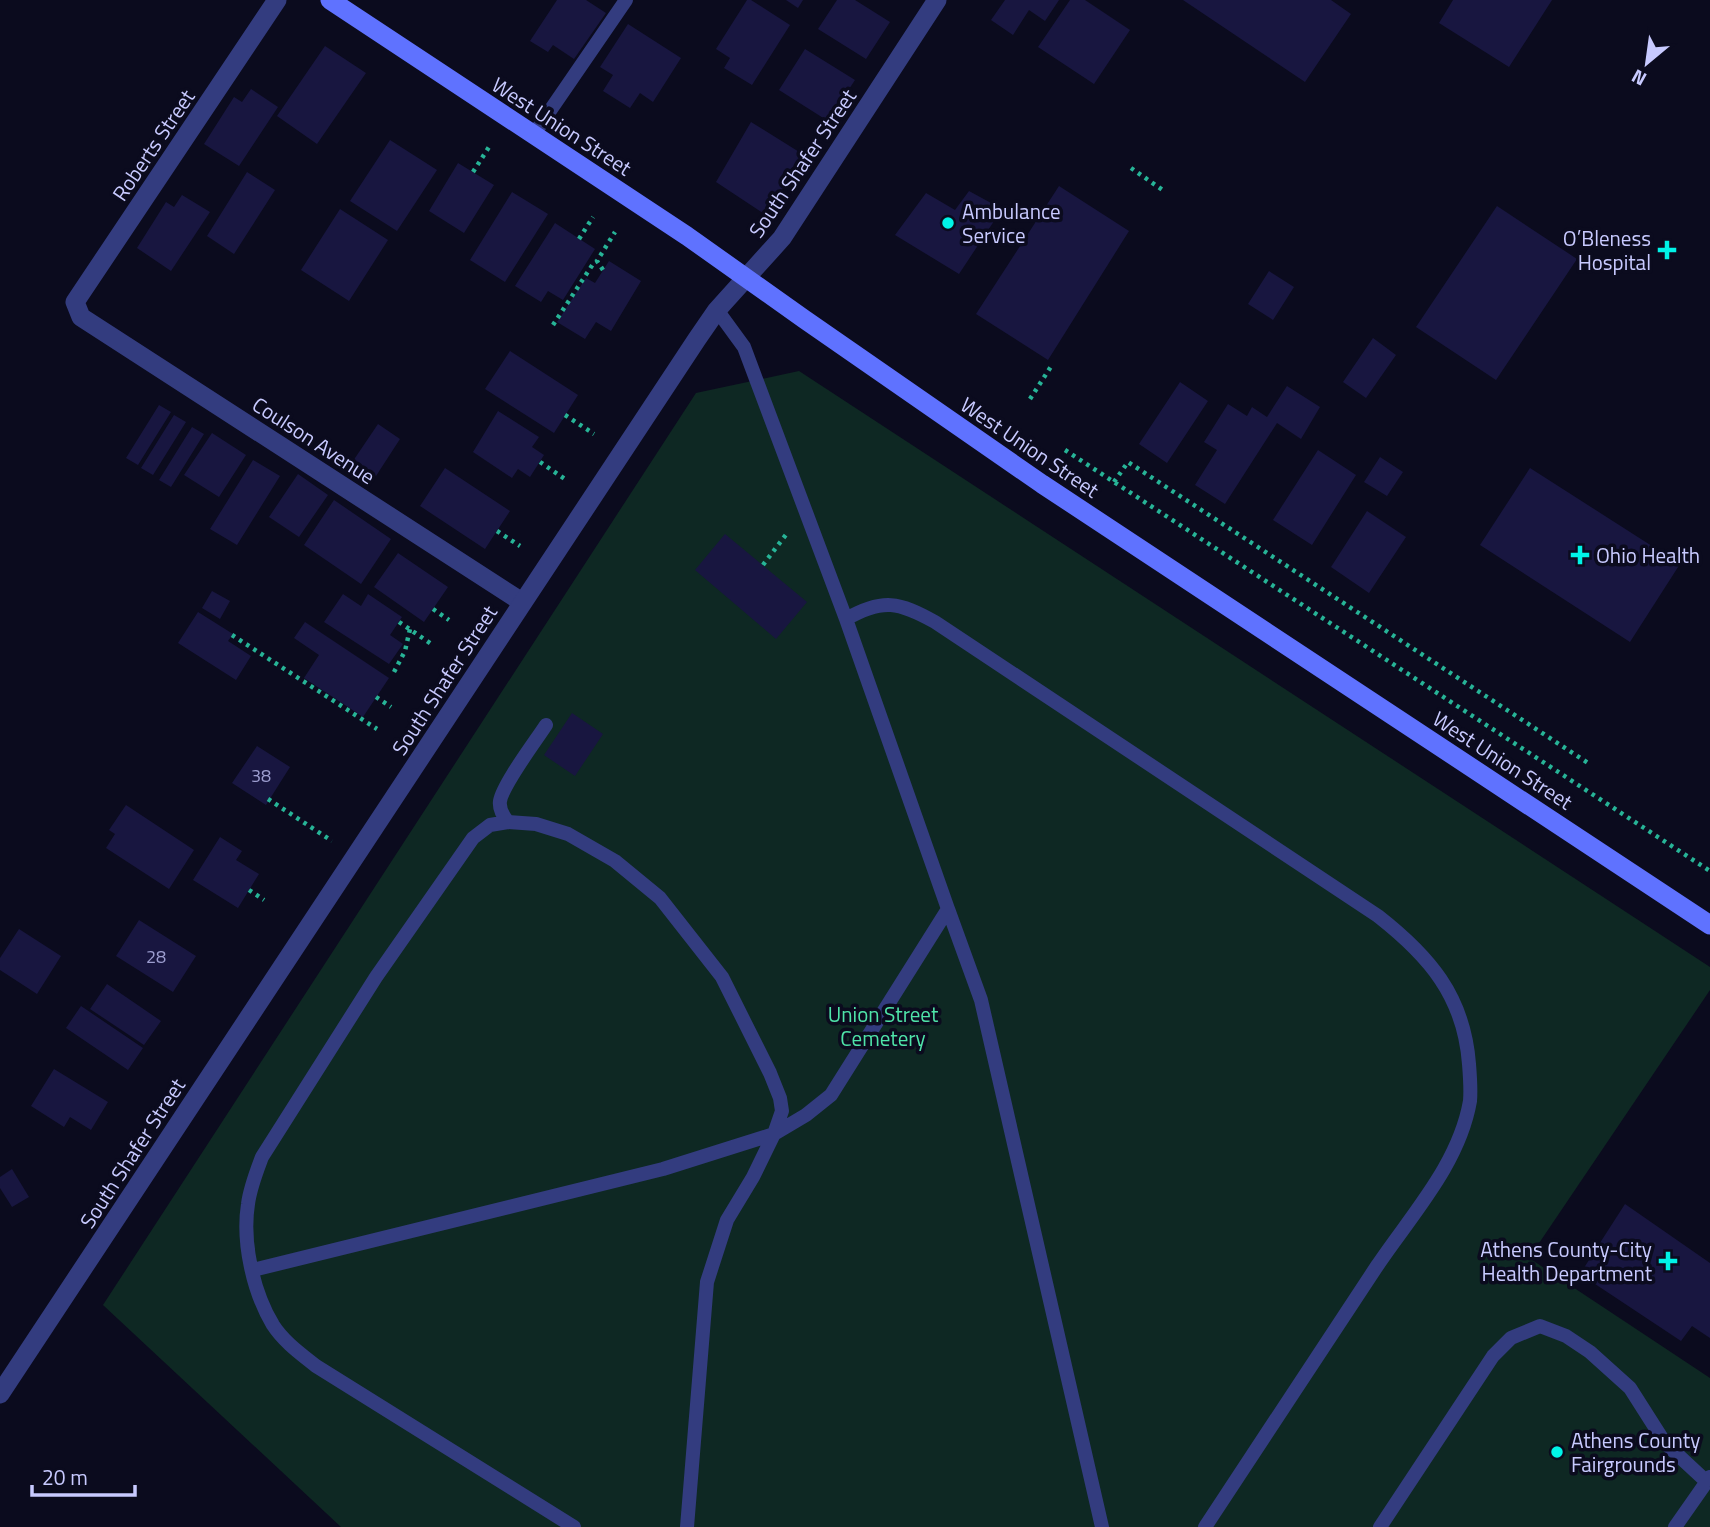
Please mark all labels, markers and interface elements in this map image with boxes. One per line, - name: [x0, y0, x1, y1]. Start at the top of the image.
- north arrow: [1612, 28, 1682, 98]
- text: N: [1626, 62, 1651, 94]
- street label: West Union Street: [486, 69, 639, 184]
- street label: Roberts Street: [104, 82, 203, 207]
- street label: South Shafer Street: [740, 82, 864, 244]
- place label: Ambulance Service: [962, 195, 1061, 251]
- marker: Ambulance Service: [940, 215, 956, 231]
- place label: O’Bleness Hospital: [1563, 222, 1651, 278]
- marker: O’Bleness Hospital: [1657, 240, 1677, 260]
- street label: Coulson Avenue: [246, 388, 382, 492]
- street label: West Union Street: [954, 389, 1106, 506]
- place label: Ohio Health: [1596, 539, 1700, 571]
- marker: Ohio Health: [1570, 545, 1590, 565]
- street label: South Shafer Street: [383, 598, 505, 761]
- street label: West Union Street: [1427, 703, 1580, 818]
- house number: 38: [251, 762, 271, 789]
- house number: 28: [146, 943, 166, 970]
- park label: Union Street Cemetery: [828, 998, 939, 1054]
- street label: South Shafer Street: [71, 1071, 193, 1234]
- place label: Athens County-City Health Department: [1480, 1233, 1653, 1289]
- marker: Athens County-City Health Department: [1658, 1251, 1678, 1271]
- place label: Athens County Fairgrounds: [1571, 1424, 1700, 1480]
- marker: Athens County Fairgrounds: [1549, 1444, 1565, 1460]
- scale bar: [32, 1454, 135, 1498]
- text: 20 m: [42, 1461, 88, 1493]

